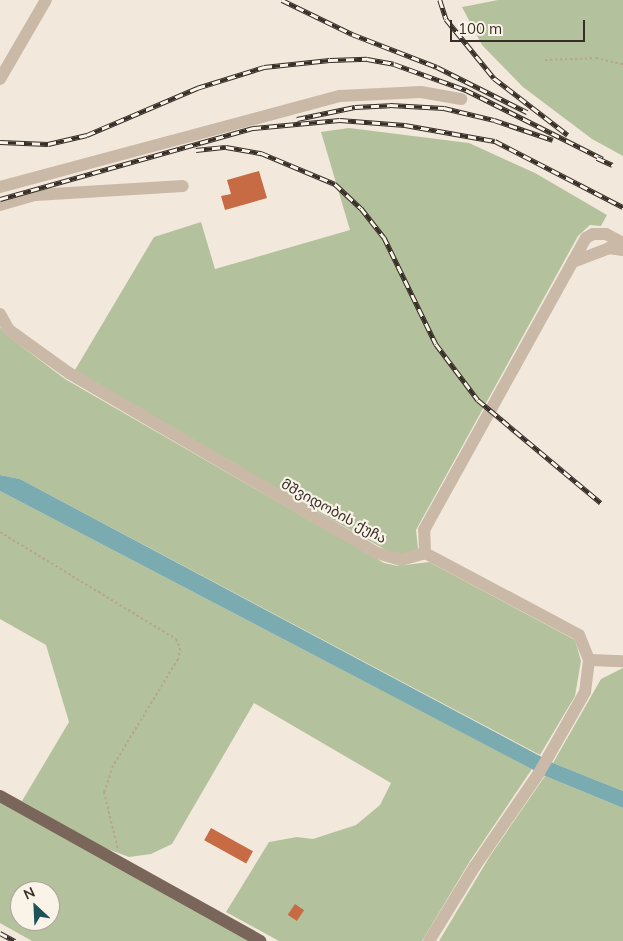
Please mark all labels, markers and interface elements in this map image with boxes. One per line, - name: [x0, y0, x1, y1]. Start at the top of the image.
- scale bar: [453, 10, 588, 42]
- text: 100 m: [458, 19, 502, 38]
- street label: მშვიდობის ქუჩა: [278, 475, 390, 547]
- north arrow: [10, 881, 60, 931]
- text: N: [20, 883, 38, 904]

